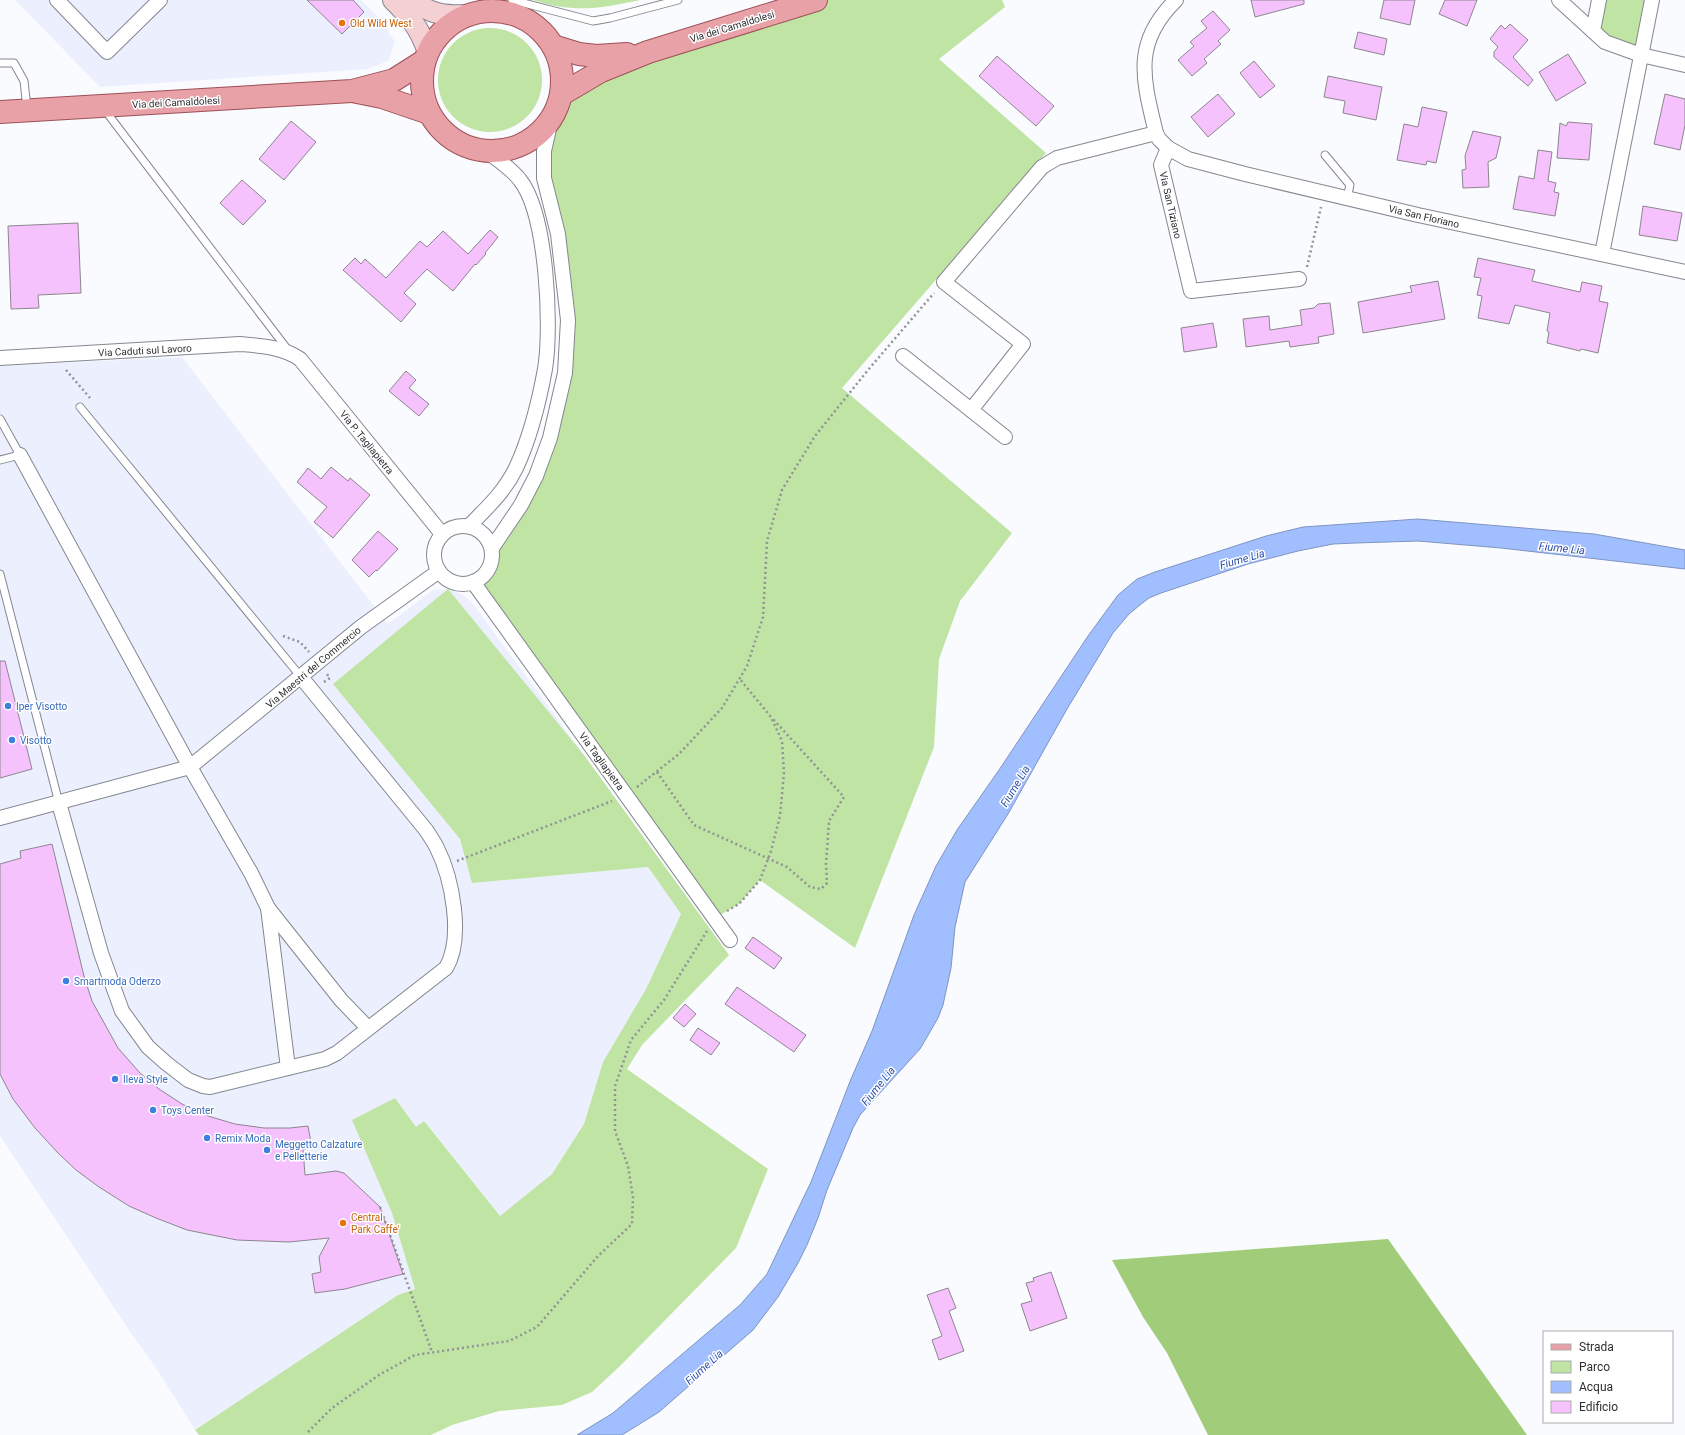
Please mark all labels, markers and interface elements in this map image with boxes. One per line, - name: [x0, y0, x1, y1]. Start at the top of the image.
- street label: Via dei Camaldolesi: [689, 8, 776, 45]
- marker: Old Wild West: [337, 18, 347, 28]
- place label: Old Wild West: [350, 18, 412, 29]
- street label: Via dei Camaldolesi: [132, 95, 220, 110]
- street label: Via San Tiziano: [1157, 171, 1184, 240]
- street label: Via San Floriano: [1387, 203, 1461, 230]
- street label: Via Caduti sul Lavoro: [98, 343, 192, 358]
- street label: Via P. Tagliapietra: [338, 408, 396, 476]
- water label: Fiume Lia: [1538, 540, 1586, 557]
- water label: Fiume Lia: [1218, 547, 1266, 572]
- street label: Via Maestri del Commercio: [264, 624, 363, 710]
- marker: Iper Visotto: [3, 701, 13, 711]
- place label: Iper Visotto: [16, 701, 68, 712]
- street label: Via Tagliapietra: [577, 730, 626, 792]
- marker: Visotto: [7, 735, 17, 745]
- place label: Visotto: [20, 735, 52, 746]
- water label: Fiume Lia: [998, 763, 1033, 809]
- marker: Smartmoda Oderzo: [61, 976, 71, 986]
- place label: Smartmoda Oderzo: [74, 976, 161, 987]
- water label: Fiume Lia: [859, 1064, 898, 1108]
- marker: Ileva Style: [110, 1074, 120, 1084]
- place label: Ileva Style: [123, 1074, 168, 1085]
- marker: Toys Center: [148, 1105, 158, 1115]
- place label: Toys Center: [161, 1105, 214, 1116]
- marker: Remix Moda: [202, 1133, 212, 1143]
- place label: Remix Moda: [215, 1133, 271, 1144]
- place label: Meggetto Calzature e Pelletterie: [275, 1139, 362, 1162]
- marker: Meggetto Calzature e Pelletterie: [262, 1145, 272, 1155]
- place label: Central Park Caffe': [351, 1212, 400, 1235]
- marker: Central Park Caffe': [338, 1218, 348, 1228]
- legend: [1543, 1331, 1673, 1423]
- text: Strada: [1579, 1340, 1614, 1354]
- water label: Fiume Lia: [683, 1347, 726, 1388]
- text: Parco: [1579, 1360, 1610, 1374]
- text: Acqua: [1579, 1380, 1613, 1394]
- text: Edificio: [1579, 1400, 1618, 1414]

